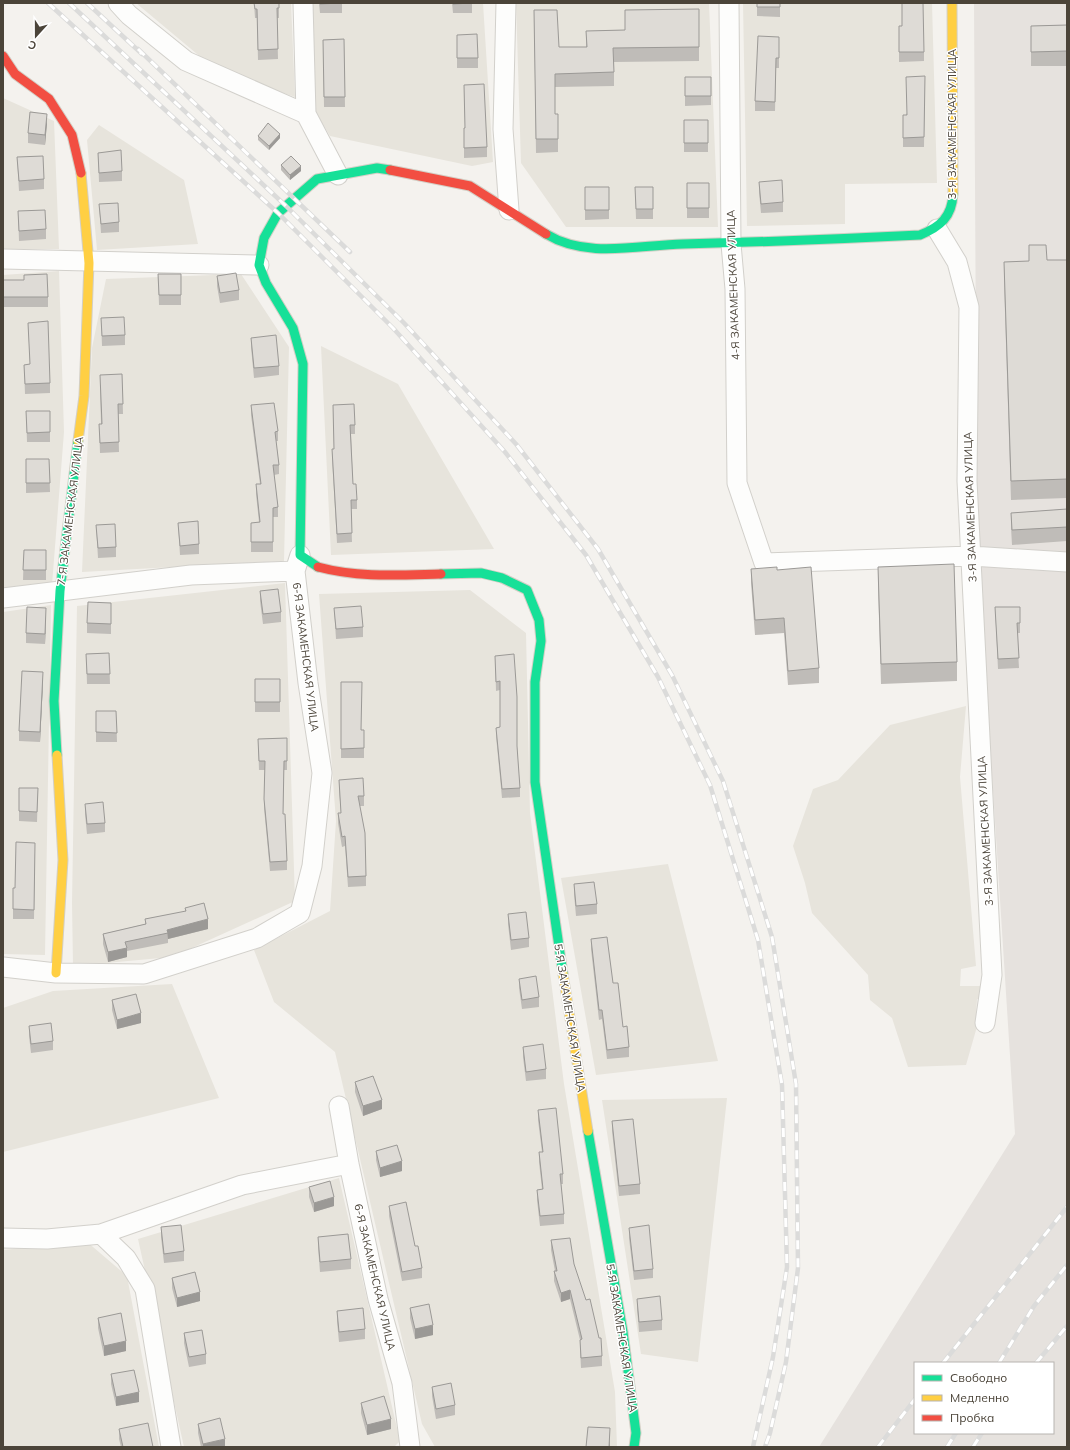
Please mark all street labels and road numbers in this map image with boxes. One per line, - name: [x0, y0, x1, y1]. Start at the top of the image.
- street label: 3-Я ЗАКАМЕНСКАЯ УЛИЦА: [945, 49, 959, 199]
- street label: 4-Я ЗАКАМЕНСКАЯ УЛИЦА: [723, 210, 743, 360]
- street label: 3-Я ЗАКАМЕНСКАЯ УЛИЦА: [960, 432, 980, 582]
- street label: 7-Я ЗАКАМЕНСКАЯ УЛИЦА: [54, 436, 86, 586]
- street label: 6-Я ЗАКАМЕНСКАЯ УЛИЦА: [290, 582, 322, 732]
- street label: 3-Я ЗАКАМЕНСКАЯ УЛИЦА: [974, 756, 996, 906]
- street label: 5-Я ЗАКАМЕНСКАЯ УЛИЦА: [551, 943, 589, 1093]
- street label: 6-Я ЗАКАМЕНСКАЯ УЛИЦА: [351, 1202, 399, 1352]
- street label: 5-Я ЗАКАМЕНСКАЯ УЛИЦА: [603, 1263, 641, 1413]

